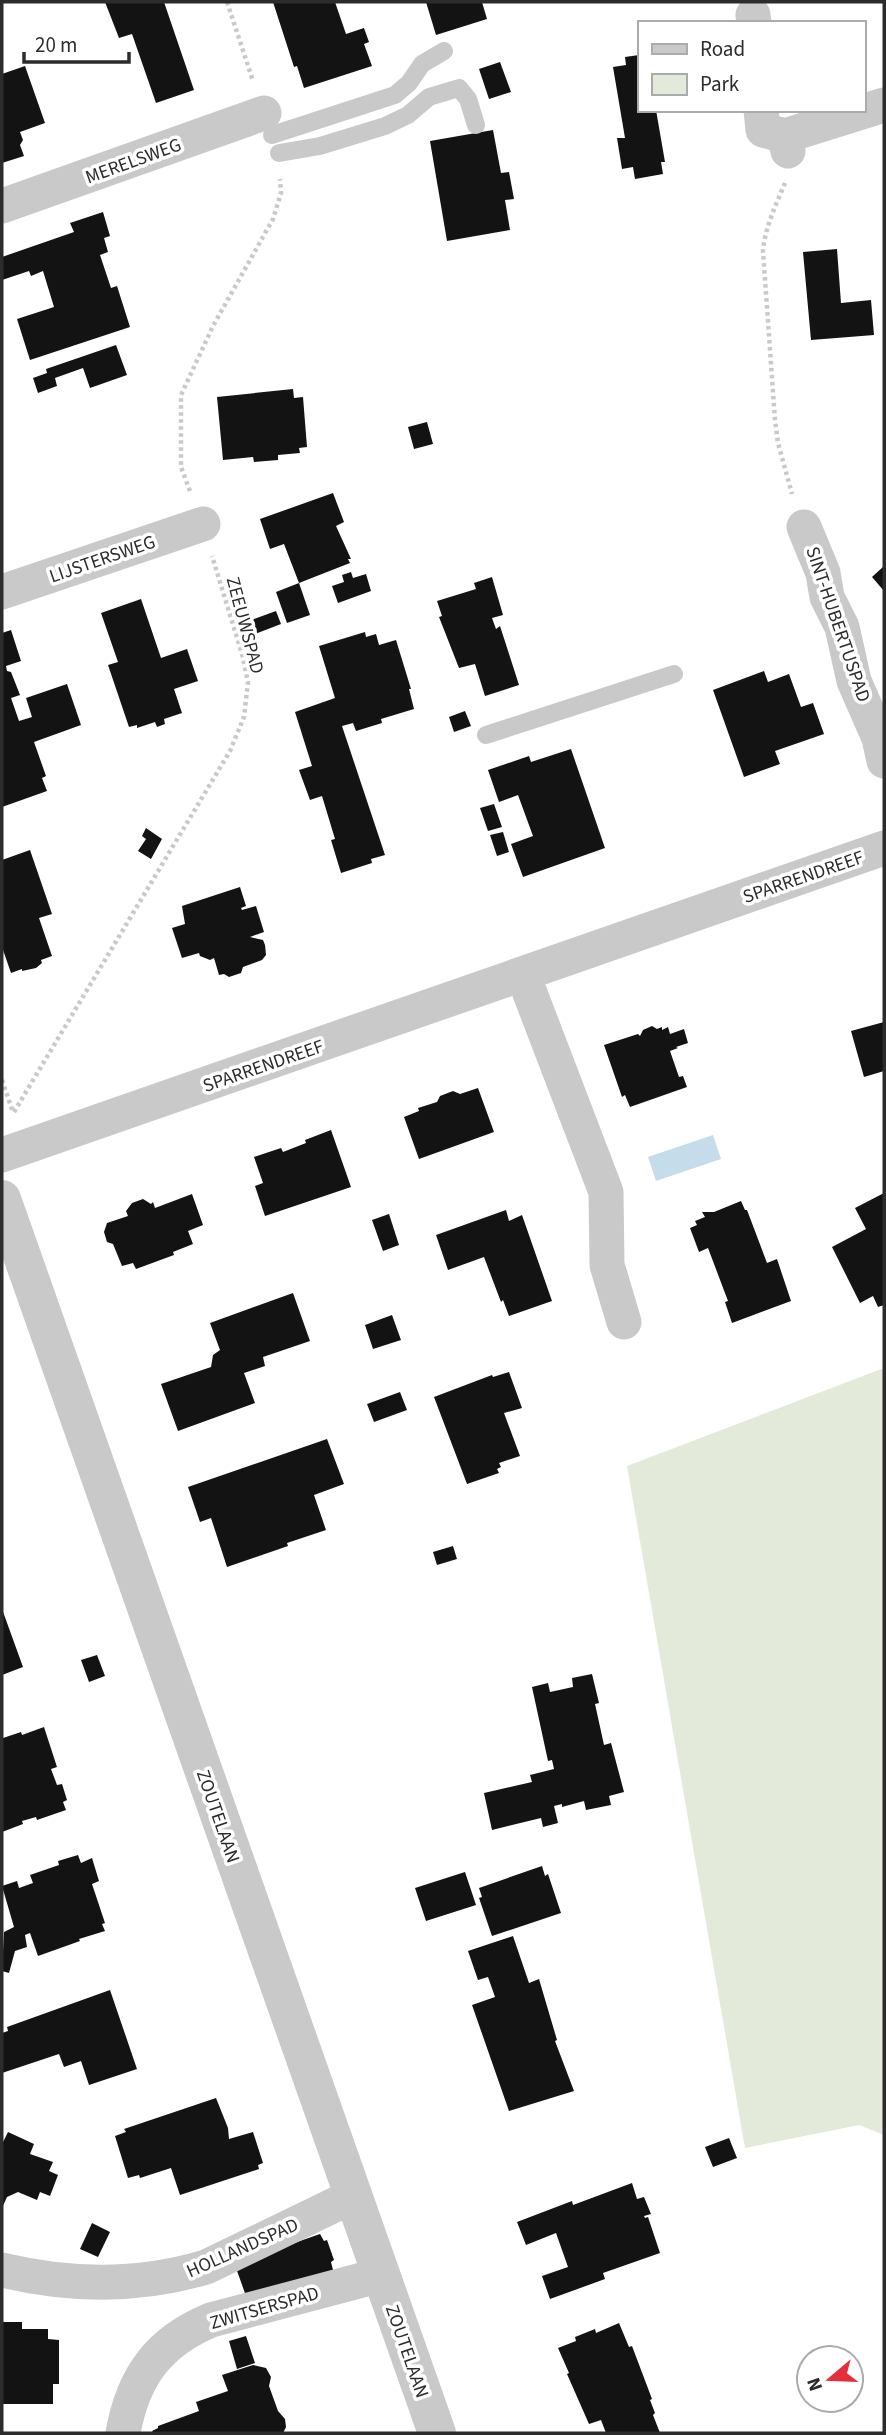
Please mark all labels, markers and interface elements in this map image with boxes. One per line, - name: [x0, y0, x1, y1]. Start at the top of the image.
- scale bar: [24, 21, 130, 65]
- legend: [638, 21, 865, 112]
- text: 20 m: [35, 30, 77, 60]
- text: Road: [700, 34, 745, 64]
- text: Park: [700, 69, 740, 99]
- street label: MERELSWEG: [82, 132, 185, 191]
- street label: LIJSTERSWEG: [46, 529, 159, 590]
- street label: SINT-HUBERTUSPAD: [798, 543, 877, 706]
- street label: ZEEUWSPAD: [219, 574, 270, 677]
- street label: SPARRENDREEF: [739, 844, 868, 911]
- street label: SPARRENDREEF: [199, 1033, 328, 1100]
- street label: ZOUTELAAN: [189, 1766, 246, 1867]
- street label: HOLLANDSPAD: [182, 2212, 303, 2285]
- street label: ZWITSERSPAD: [207, 2280, 322, 2337]
- street label: ZOUTELAAN: [378, 2301, 435, 2402]
- north arrow: [795, 2344, 865, 2414]
- text: N: [801, 2374, 830, 2394]

